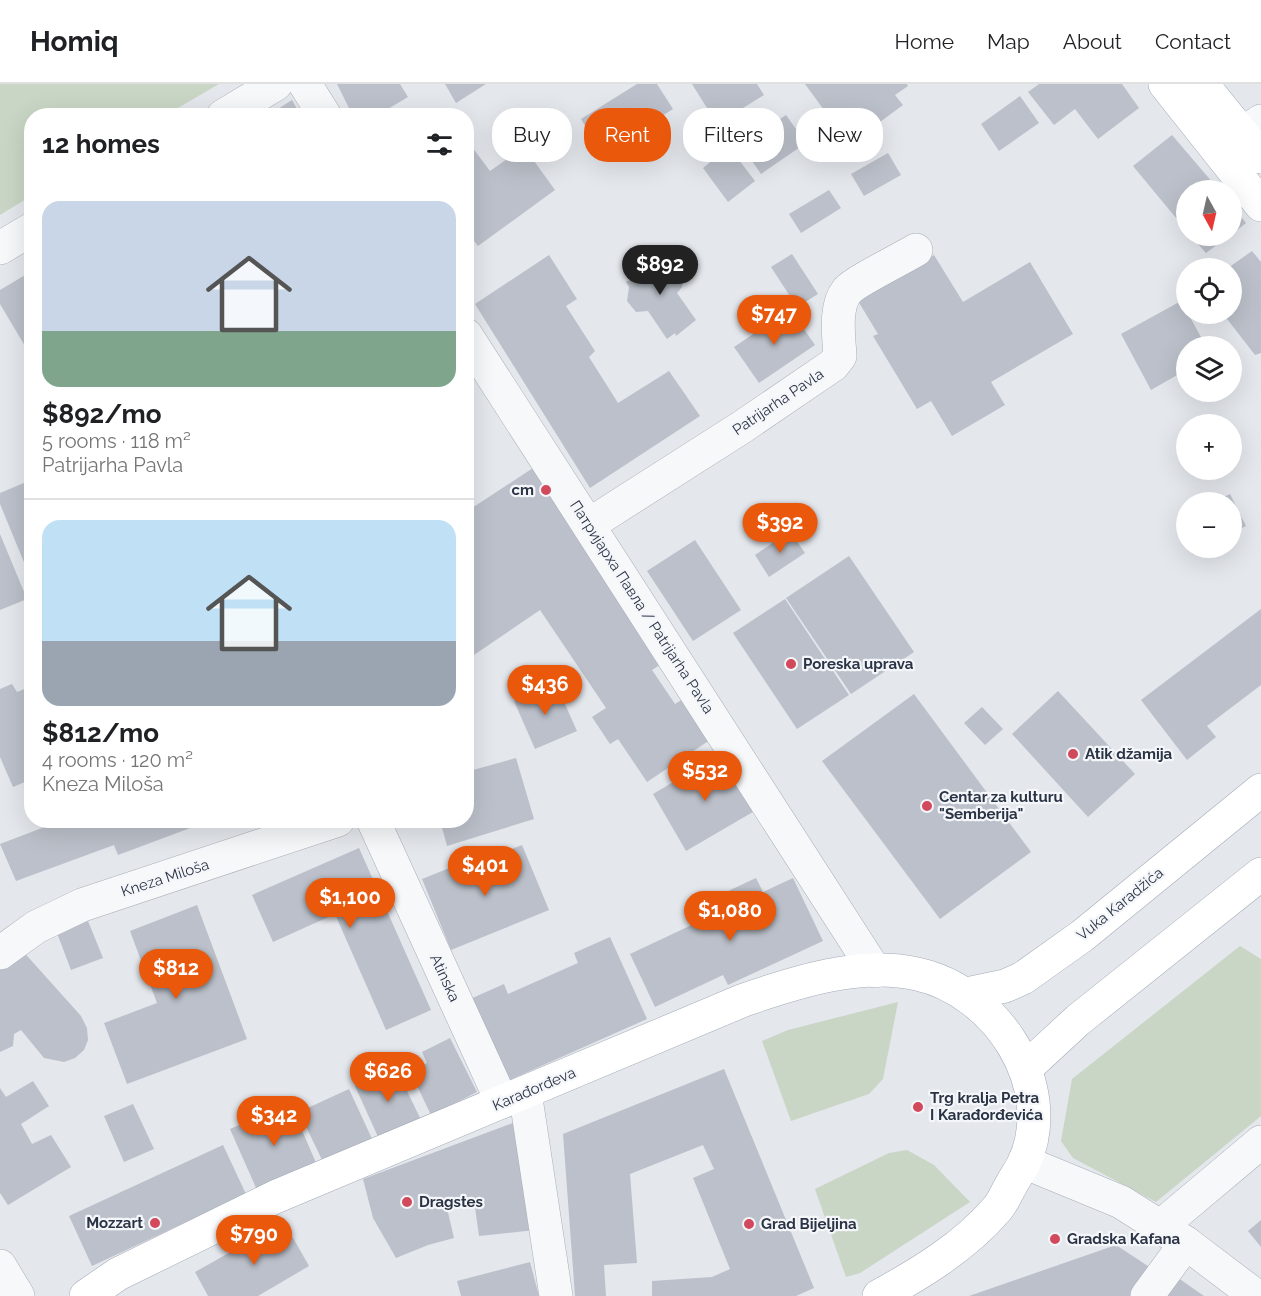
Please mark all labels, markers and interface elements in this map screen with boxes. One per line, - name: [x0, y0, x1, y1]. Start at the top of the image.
- text: Homiq: [30, 25, 119, 58]
- text: Home: [895, 29, 954, 54]
- text: Map: [987, 29, 1030, 54]
- text: About: [1063, 29, 1122, 54]
- text: Contact: [1155, 29, 1231, 54]
- chip: Buy: [492, 108, 572, 162]
- chip: Rent: [584, 108, 671, 162]
- chip: Filters: [683, 108, 784, 162]
- chip: New: [796, 108, 883, 162]
- icon: filters: [423, 128, 456, 161]
- text: 12 homes: [42, 129, 160, 159]
- north arrow: [1176, 180, 1242, 246]
- map controls: [1176, 180, 1242, 558]
- icon: home: [195, 240, 303, 348]
- pin: $892: [624, 245, 696, 296]
- text: $892: [636, 252, 684, 276]
- button: locate: [1176, 258, 1242, 324]
- pin: $747: [738, 295, 810, 346]
- text: $747: [751, 302, 797, 326]
- button: layers: [1176, 336, 1242, 402]
- street label: Patrijarha Pavla: [729, 365, 827, 439]
- text: $892/mo: [42, 399, 161, 429]
- button: +: [1176, 414, 1242, 480]
- text: 5 rooms · 118 m²: [42, 429, 191, 453]
- text: Patrijarha Pavla: [42, 453, 183, 477]
- place label: cm: [512, 481, 534, 499]
- marker: cm: [539, 483, 553, 497]
- button: −: [1176, 492, 1242, 558]
- street label: Патријарха Павла / Patrijarha Pavla: [566, 497, 718, 717]
- pin: $392: [744, 503, 816, 554]
- text: $392: [757, 510, 803, 534]
- icon: home: [195, 559, 303, 667]
- place label: Poreska uprava: [803, 655, 914, 673]
- marker: Poreska uprava: [784, 657, 798, 671]
- pin: $436: [509, 665, 581, 716]
- text: $436: [521, 672, 569, 696]
- text: $812/mo: [42, 718, 159, 748]
- place label: Atik džamija: [1085, 745, 1173, 763]
- marker: Atik džamija: [1066, 747, 1080, 761]
- text: 4 rooms · 120 m²: [42, 748, 193, 772]
- pin: $532: [669, 751, 741, 802]
- text: $532: [682, 758, 728, 782]
- text: Kneza Miloša: [42, 772, 164, 796]
- place label: Centar za kulturu "Semberija": [939, 788, 1063, 823]
- marker: Centar za kulturu "Semberija": [920, 799, 934, 813]
- pin: $401: [449, 846, 521, 897]
- text: $401: [462, 853, 508, 877]
- street label: Kneza Miloša: [119, 855, 211, 901]
- street label: Vuka Karadžića: [1073, 864, 1167, 944]
- pin: $1,100: [301, 878, 399, 929]
- text: $1,100: [319, 885, 381, 909]
- pin: $1,080: [681, 891, 779, 942]
- text: $1,080: [698, 898, 762, 922]
- pin: $812: [140, 949, 212, 1000]
- street label: Atinska: [426, 951, 464, 1005]
- text: $812: [153, 956, 199, 980]
- pin: $626: [352, 1052, 424, 1103]
- text: $626: [364, 1059, 412, 1083]
- street label: Karađorđeva: [490, 1063, 578, 1115]
- place label: Trg kralja Petra I Karađorđevića: [930, 1089, 1043, 1124]
- pin: $342: [238, 1096, 310, 1147]
- marker: Trg kralja Petra I Karađorđevića: [911, 1100, 925, 1114]
- text: $342: [251, 1103, 297, 1127]
- place label: Dragstes: [419, 1193, 483, 1211]
- marker: Dragstes: [400, 1195, 414, 1209]
- place label: Mozzart: [86, 1214, 143, 1232]
- pin: $790: [218, 1215, 290, 1266]
- place label: Grad Bijeljina: [761, 1215, 857, 1233]
- marker: Mozzart: [148, 1216, 162, 1230]
- marker: Grad Bijeljina: [742, 1217, 756, 1231]
- text: $790: [230, 1222, 278, 1246]
- place label: Gradska Kafana: [1067, 1230, 1181, 1248]
- marker: Gradska Kafana: [1048, 1232, 1062, 1246]

